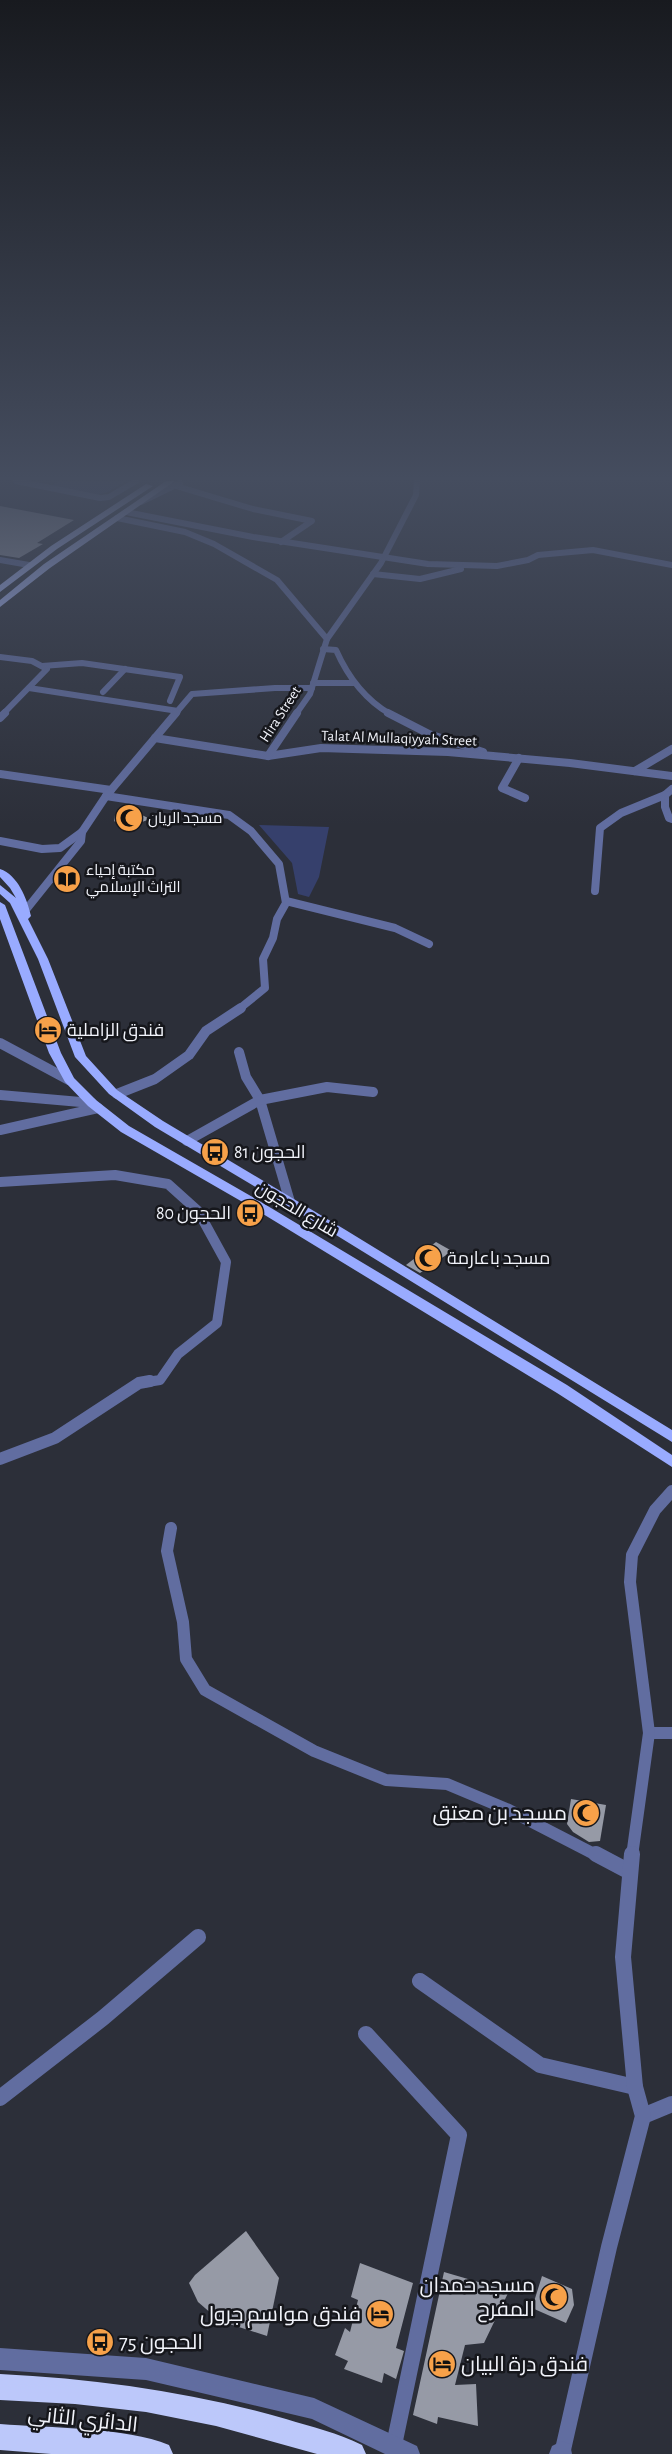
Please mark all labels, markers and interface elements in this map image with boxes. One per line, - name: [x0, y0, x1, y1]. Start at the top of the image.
- street label: Hira Street: [257, 683, 304, 745]
- street label: Talat Al Mullaqiyyah Street: [321, 728, 477, 749]
- mosque icon: مسجد الريان: [114, 803, 144, 833]
- place label: مسجد الريان: [148, 811, 222, 828]
- place label: مكتبة إحياء التراث الإسلامي: [86, 863, 181, 899]
- library icon: مكتبة إحياء التراث الإسلامي: [52, 864, 82, 894]
- hotel icon: فندق الزاملية: [33, 1015, 63, 1045]
- place label: فندق الزاملية: [67, 1022, 164, 1042]
- bus stop icon: الحجون 81: [200, 1137, 230, 1167]
- place label: الحجون 81: [234, 1144, 306, 1163]
- street label: شارع الحجون: [252, 1178, 341, 1243]
- bus stop icon: الحجون 80: [235, 1198, 265, 1228]
- place label: الحجون 80: [156, 1205, 231, 1224]
- mosque icon: مسجد باعارمة: [413, 1243, 443, 1273]
- place label: مسجد باعارمة: [447, 1250, 550, 1269]
- mosque icon: مسجد بن معتق: [571, 1798, 601, 1828]
- place label: مسجد بن معتق: [433, 1803, 567, 1826]
- place label: مسجد حمدان المفرح: [419, 2275, 535, 2323]
- mosque icon: مسجد حمدان المفرح: [539, 2282, 569, 2312]
- hotel icon: فندق مواسم جرول: [365, 2299, 395, 2329]
- place label: فندق مواسم جرول: [200, 2304, 361, 2328]
- bus stop icon: الحجون 75: [85, 2327, 115, 2357]
- place label: الحجون 75: [119, 2332, 203, 2355]
- hotel icon: فندق درة البيان: [427, 2349, 457, 2379]
- place label: فندق درة البيان: [461, 2354, 588, 2377]
- street label: الدائري الثاني: [26, 2403, 139, 2441]

